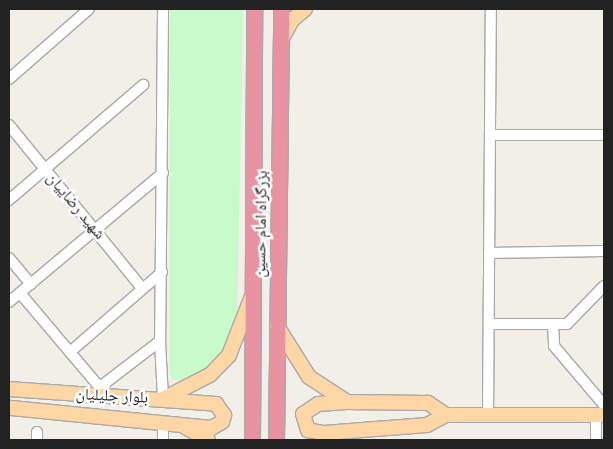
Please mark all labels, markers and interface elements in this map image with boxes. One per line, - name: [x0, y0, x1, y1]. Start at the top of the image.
- street label: شهید رضاییان: [43, 169, 109, 243]
- street label: بزرگراه امام حسین: [250, 170, 272, 278]
- street label: بلوار جلیلیان: [75, 385, 149, 407]

